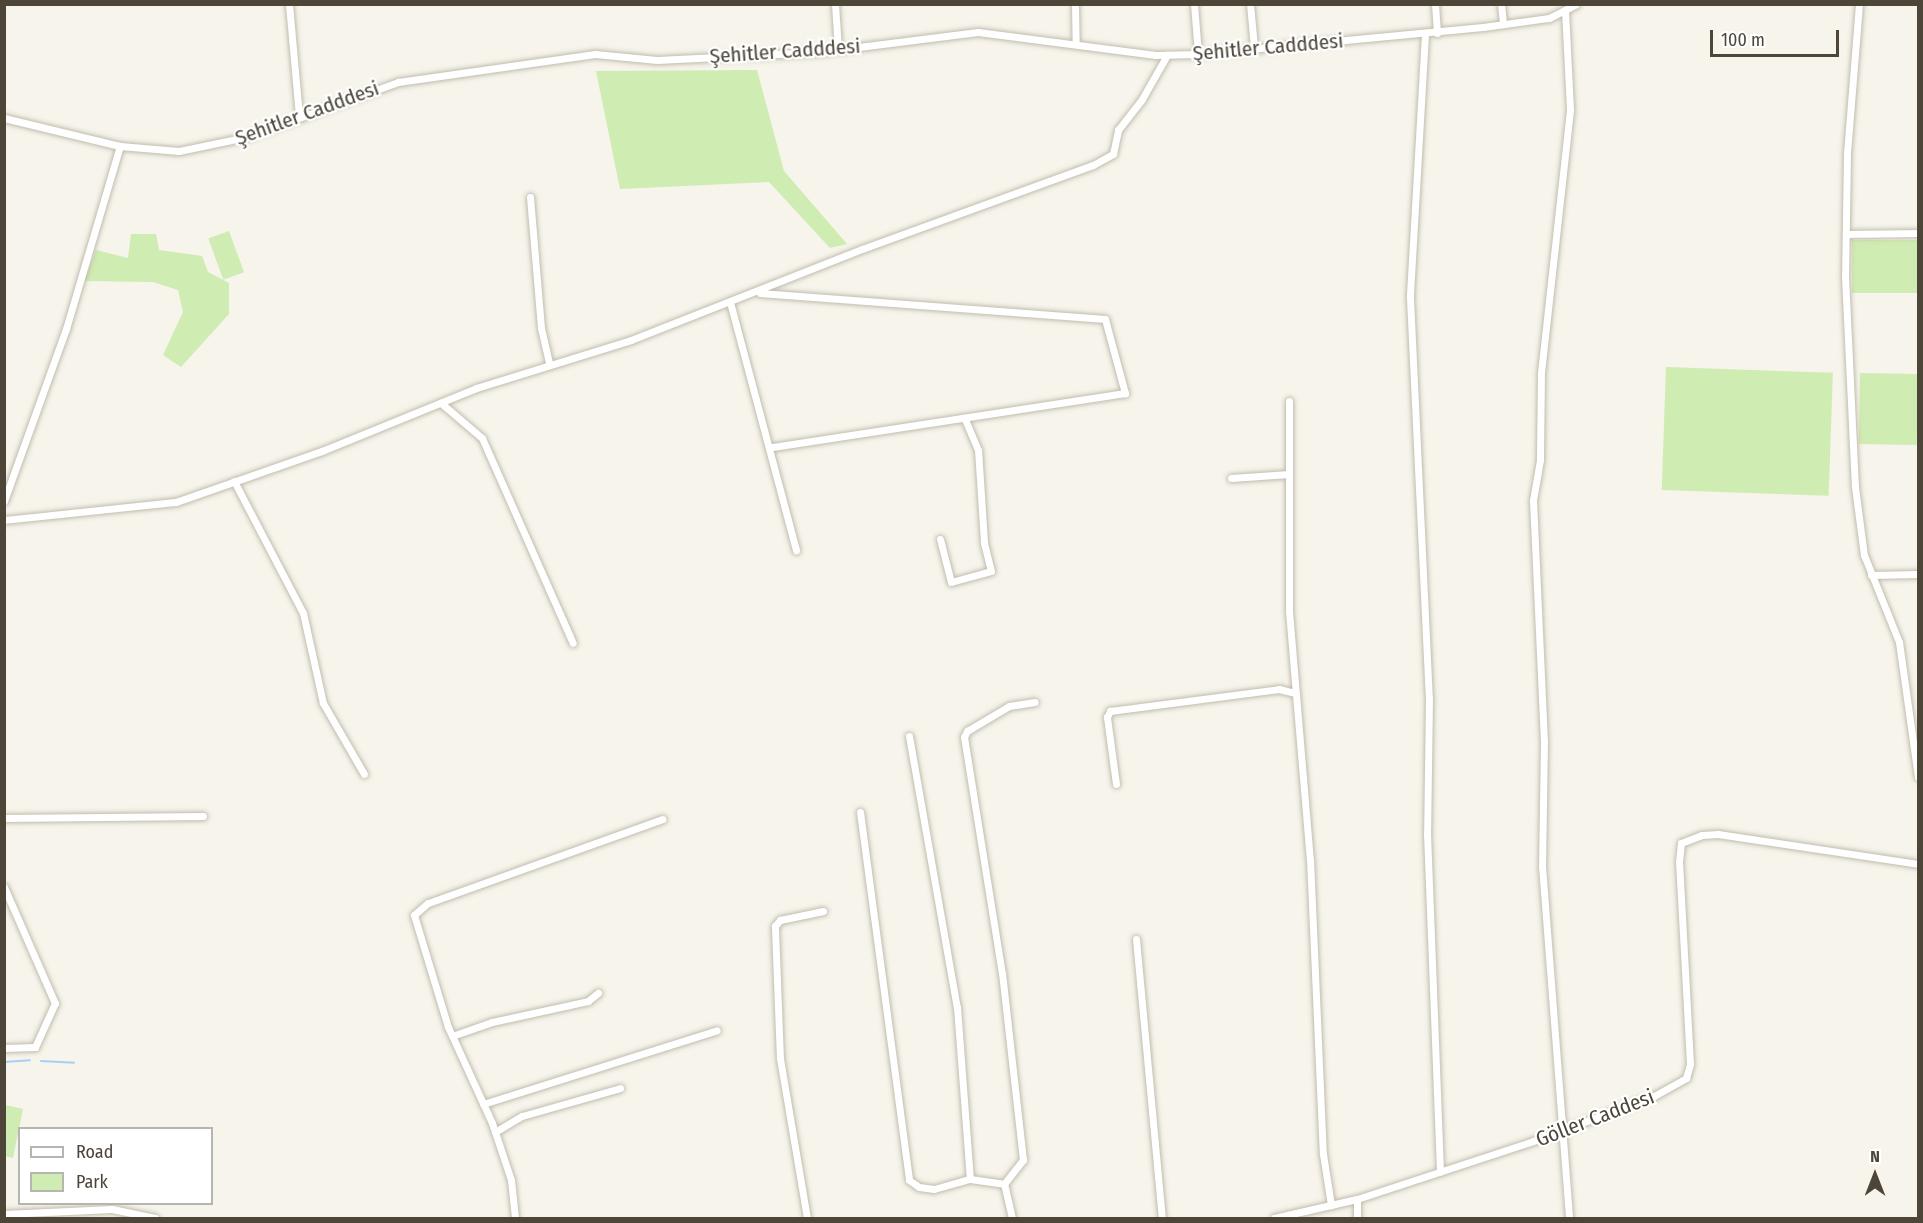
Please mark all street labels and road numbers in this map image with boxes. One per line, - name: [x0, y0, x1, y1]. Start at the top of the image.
- street label: Şehitler Cadddesi: [1192, 28, 1344, 66]
- street label: Şehitler Cadddesi: [709, 33, 861, 69]
- street label: Şehitler Cadddesi: [232, 75, 382, 151]
- street label: Göller Caddesi: [1532, 1084, 1658, 1152]

